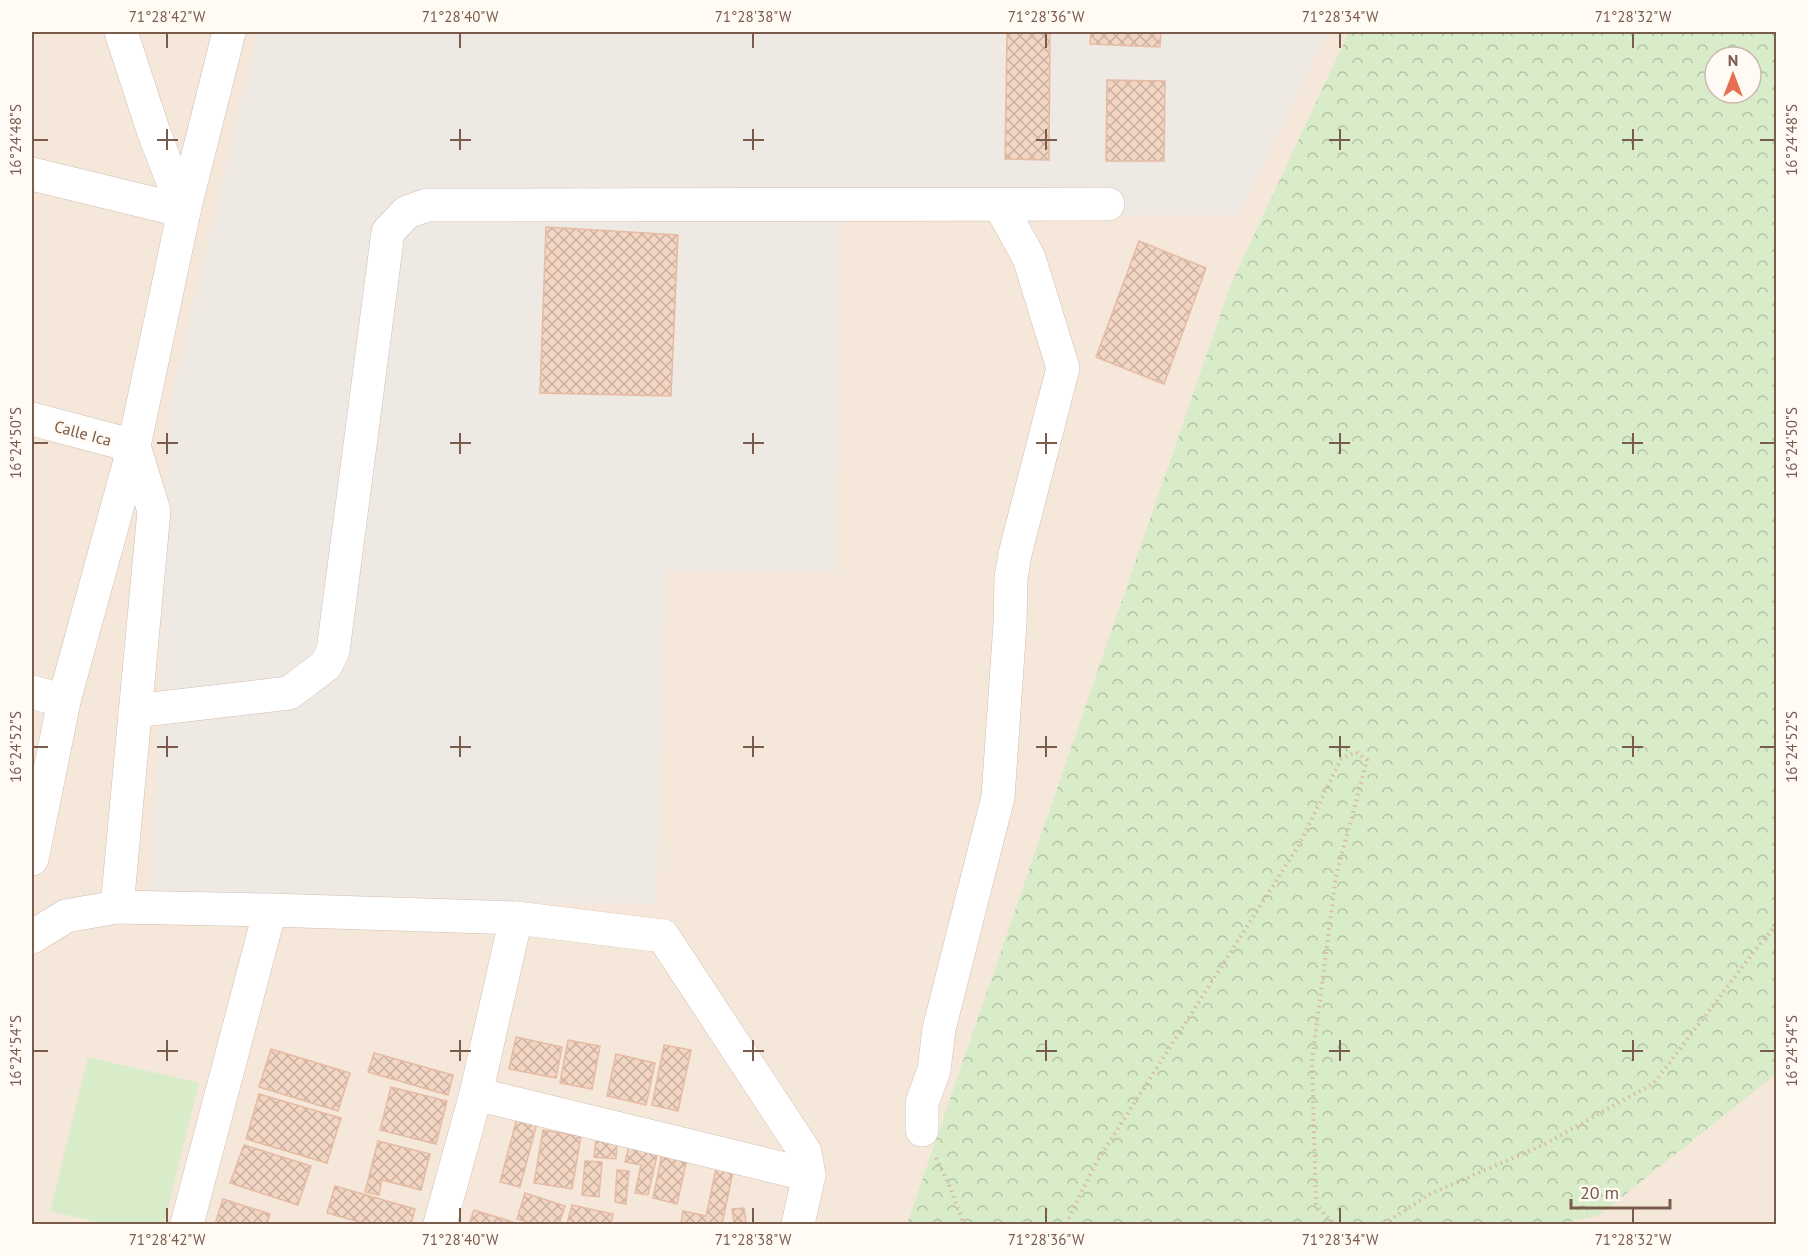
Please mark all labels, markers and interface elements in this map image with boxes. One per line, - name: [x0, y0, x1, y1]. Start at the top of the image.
- text: 71°28'42"W: [129, 7, 206, 26]
- text: 71°28'40"W: [422, 7, 499, 26]
- text: 71°28'38"W: [715, 7, 792, 26]
- text: 71°28'36"W: [1008, 7, 1085, 26]
- text: 71°28'34"W: [1302, 7, 1379, 26]
- text: 71°28'32"W: [1595, 7, 1672, 26]
- north arrow: [1703, 45, 1763, 105]
- text: N: [1728, 50, 1738, 70]
- text: 16°24'48"S: [6, 104, 25, 176]
- text: 16°24'48"S: [1782, 104, 1801, 176]
- text: 16°24'50"S: [6, 407, 25, 479]
- text: 16°24'50"S: [1782, 407, 1801, 479]
- street label: Calle Ica: [52, 416, 114, 450]
- text: 16°24'52"S: [6, 711, 25, 783]
- text: 16°24'52"S: [1782, 711, 1801, 783]
- text: 16°24'54"S: [6, 1015, 25, 1087]
- text: 16°24'54"S: [1782, 1015, 1801, 1087]
- scale bar: [1571, 1172, 1670, 1210]
- text: 20 m: [1580, 1181, 1619, 1204]
- text: 71°28'42"W: [129, 1230, 206, 1249]
- text: 71°28'40"W: [422, 1230, 499, 1249]
- text: 71°28'38"W: [715, 1230, 792, 1249]
- text: 71°28'36"W: [1008, 1230, 1085, 1249]
- text: 71°28'34"W: [1302, 1230, 1379, 1249]
- text: 71°28'32"W: [1595, 1230, 1672, 1249]

